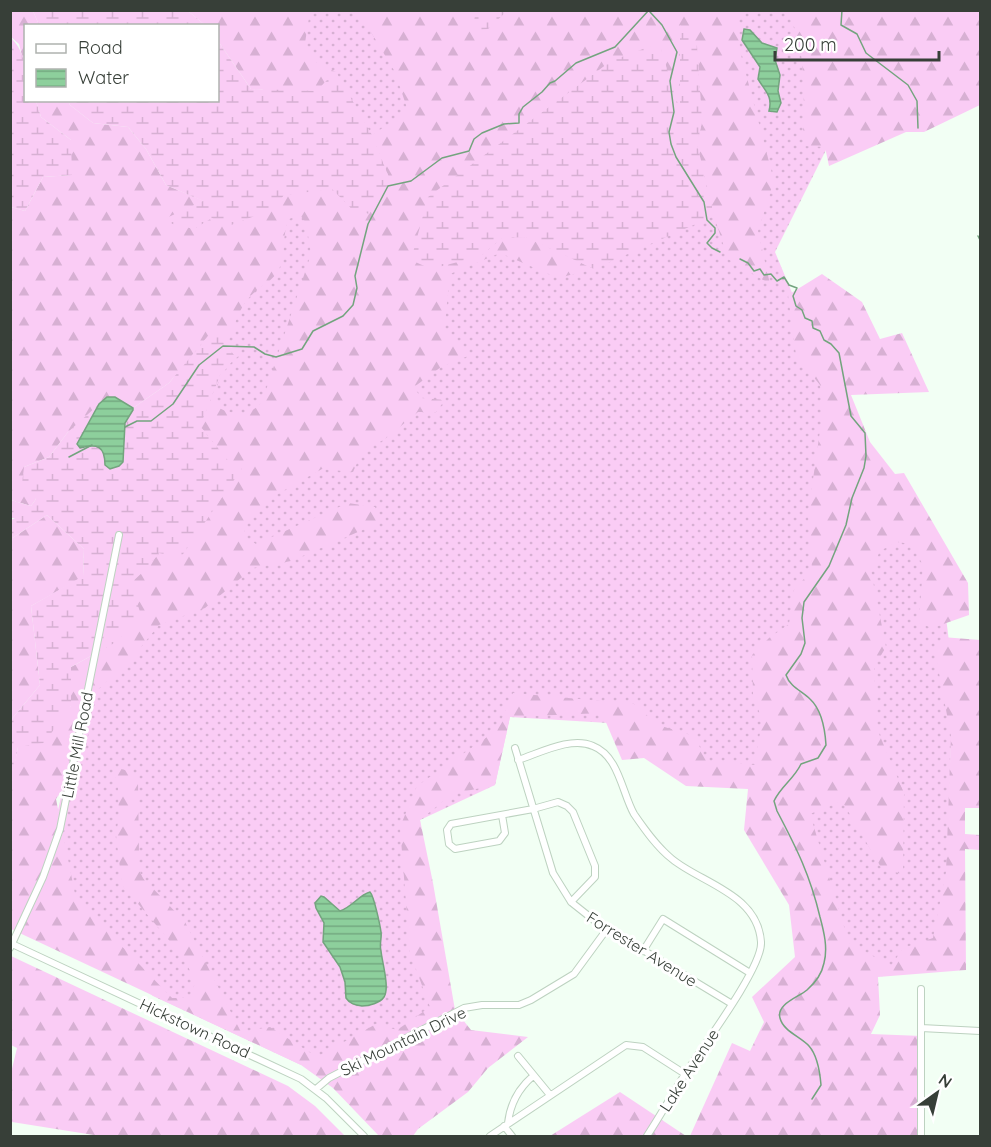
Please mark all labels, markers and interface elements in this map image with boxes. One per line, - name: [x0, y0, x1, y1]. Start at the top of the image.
- legend: [24, 24, 219, 102]
- scale bar: [775, 24, 938, 62]
- text: 200 m: [784, 33, 837, 56]
- text: Road: [78, 36, 123, 59]
- text: Water: [78, 66, 129, 89]
- street label: Little Mill Road: [57, 690, 97, 800]
- street label: Forrester Avenue: [583, 907, 701, 991]
- street label: Hickstown Road: [137, 994, 253, 1062]
- street label: Ski Mountain Drive: [337, 1002, 469, 1080]
- street label: Lake Avenue: [655, 1025, 723, 1115]
- north arrow: [907, 1063, 967, 1123]
- text: N: [935, 1069, 956, 1092]

